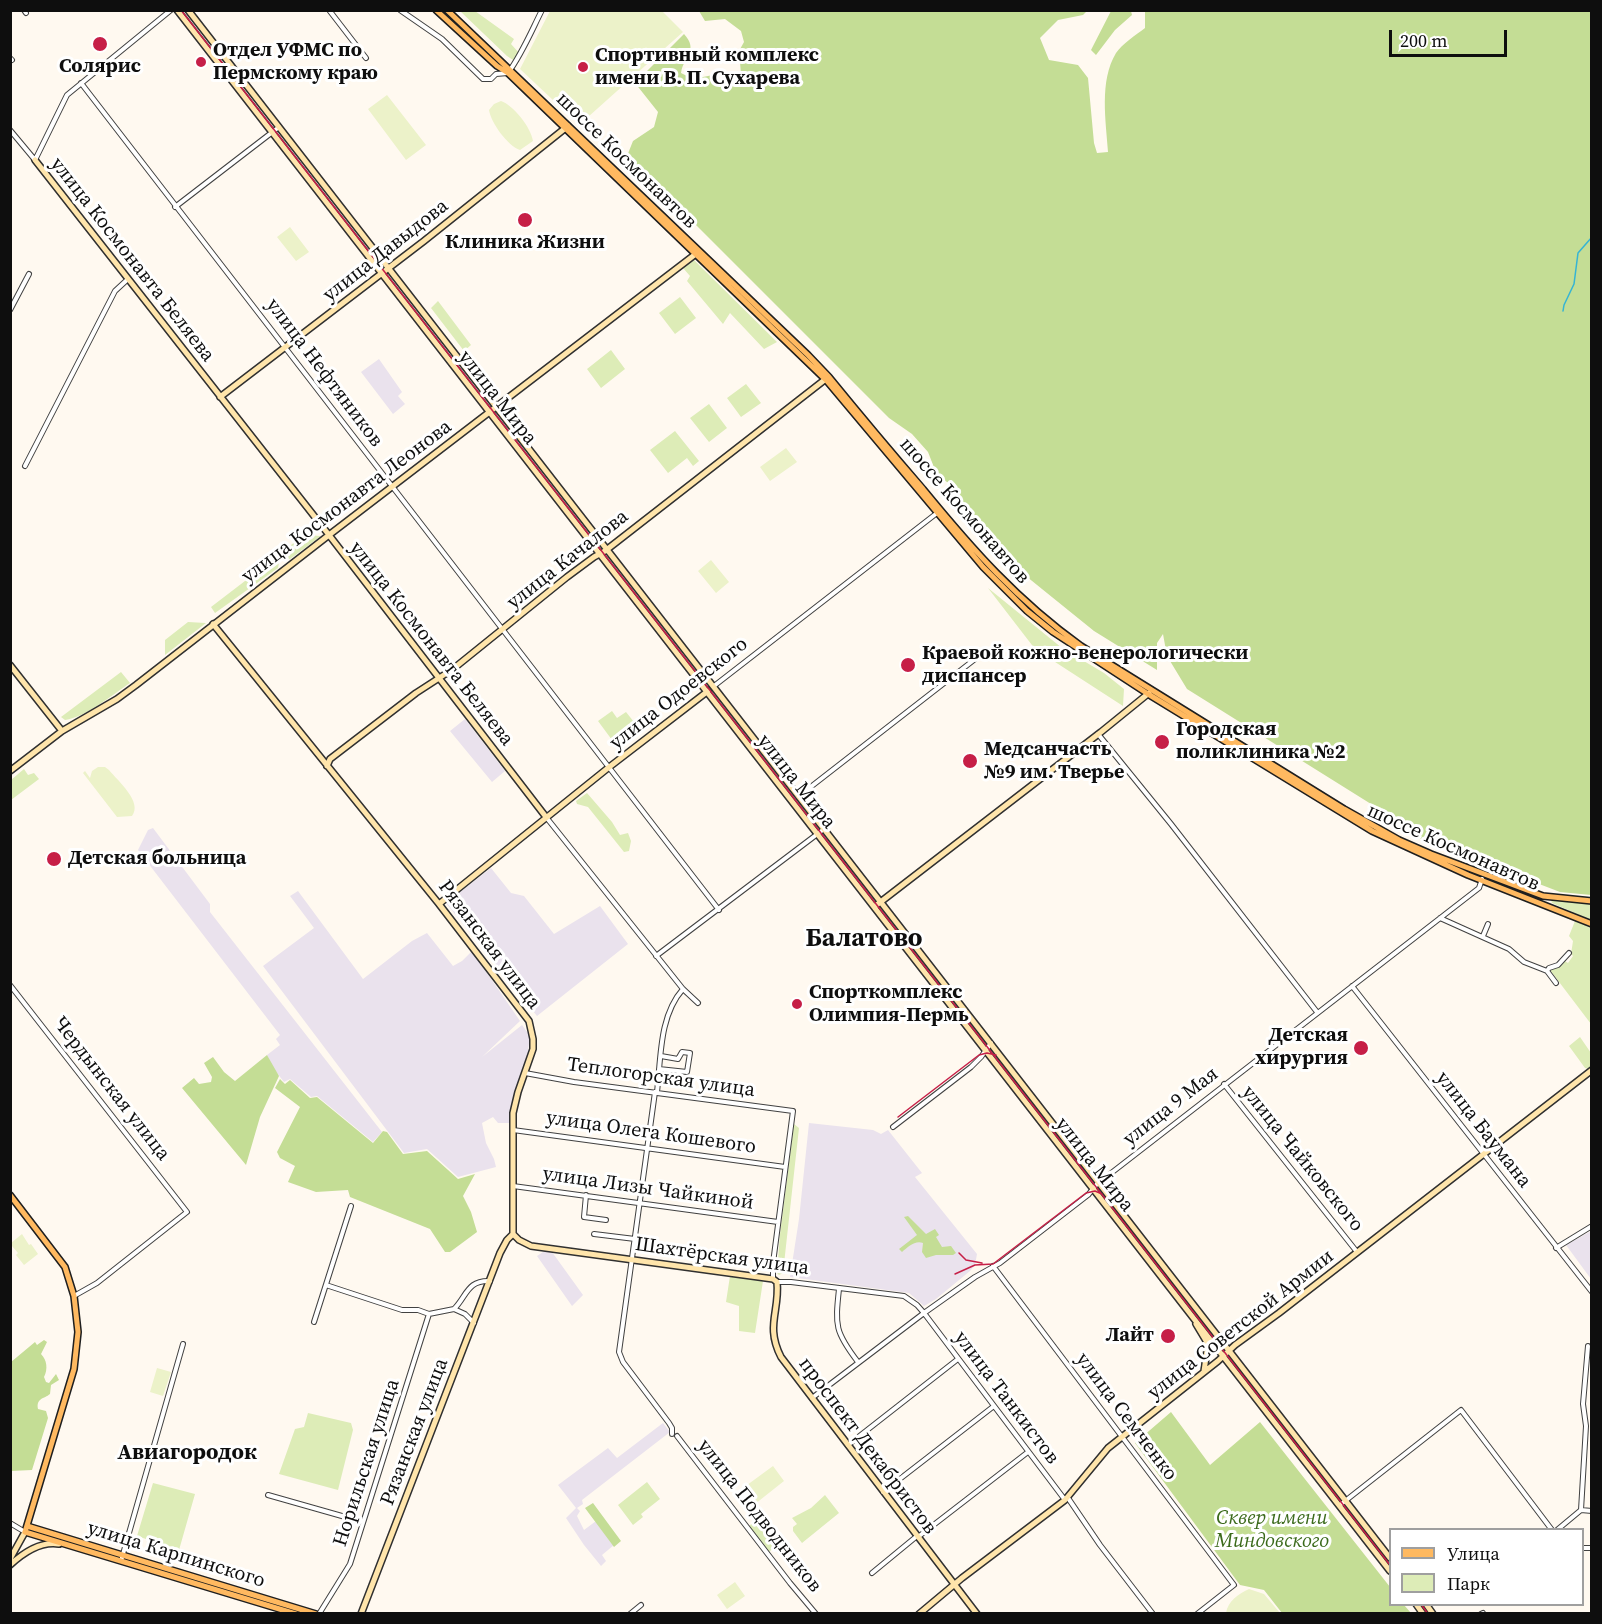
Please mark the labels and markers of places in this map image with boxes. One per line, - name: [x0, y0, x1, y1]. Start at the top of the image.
- marker: Солярис: [91, 35, 109, 53]
- place label: Отдел УФМС по Пермскому краю: [213, 39, 378, 86]
- place label: Спортивный комплекс имени В. П. Сухарева: [595, 44, 819, 91]
- place label: Солярис: [59, 55, 141, 79]
- marker: Отдел УФМС по Пермскому краю: [194, 55, 208, 69]
- marker: Спортивный комплекс имени В. П. Сухарева: [576, 60, 590, 74]
- marker: Клиника Жизни: [516, 211, 534, 229]
- place label: Клиника Жизни: [445, 231, 605, 255]
- place label: Краевой кожно-венерологически диспансер: [922, 642, 1248, 689]
- marker: Краевой кожно-венерологически диспансер: [899, 656, 917, 674]
- place label: Городская поликлиника №2: [1176, 718, 1346, 765]
- marker: Городская поликлиника №2: [1153, 733, 1171, 751]
- place label: Медсанчасть №9 им. Тверье: [984, 738, 1124, 785]
- marker: Медсанчасть №9 им. Тверье: [961, 752, 979, 770]
- place label: Детская больница: [68, 847, 246, 871]
- marker: Детская больница: [45, 850, 63, 868]
- place label: Спорткомплекс Олимпия-Пермь: [809, 981, 969, 1028]
- marker: Спорткомплекс Олимпия-Пермь: [790, 997, 804, 1011]
- place label: Детская хирургия: [1255, 1024, 1348, 1071]
- marker: Детская хирургия: [1352, 1039, 1370, 1057]
- place label: Лайт: [1106, 1324, 1154, 1348]
- marker: Лайт: [1159, 1327, 1177, 1345]

